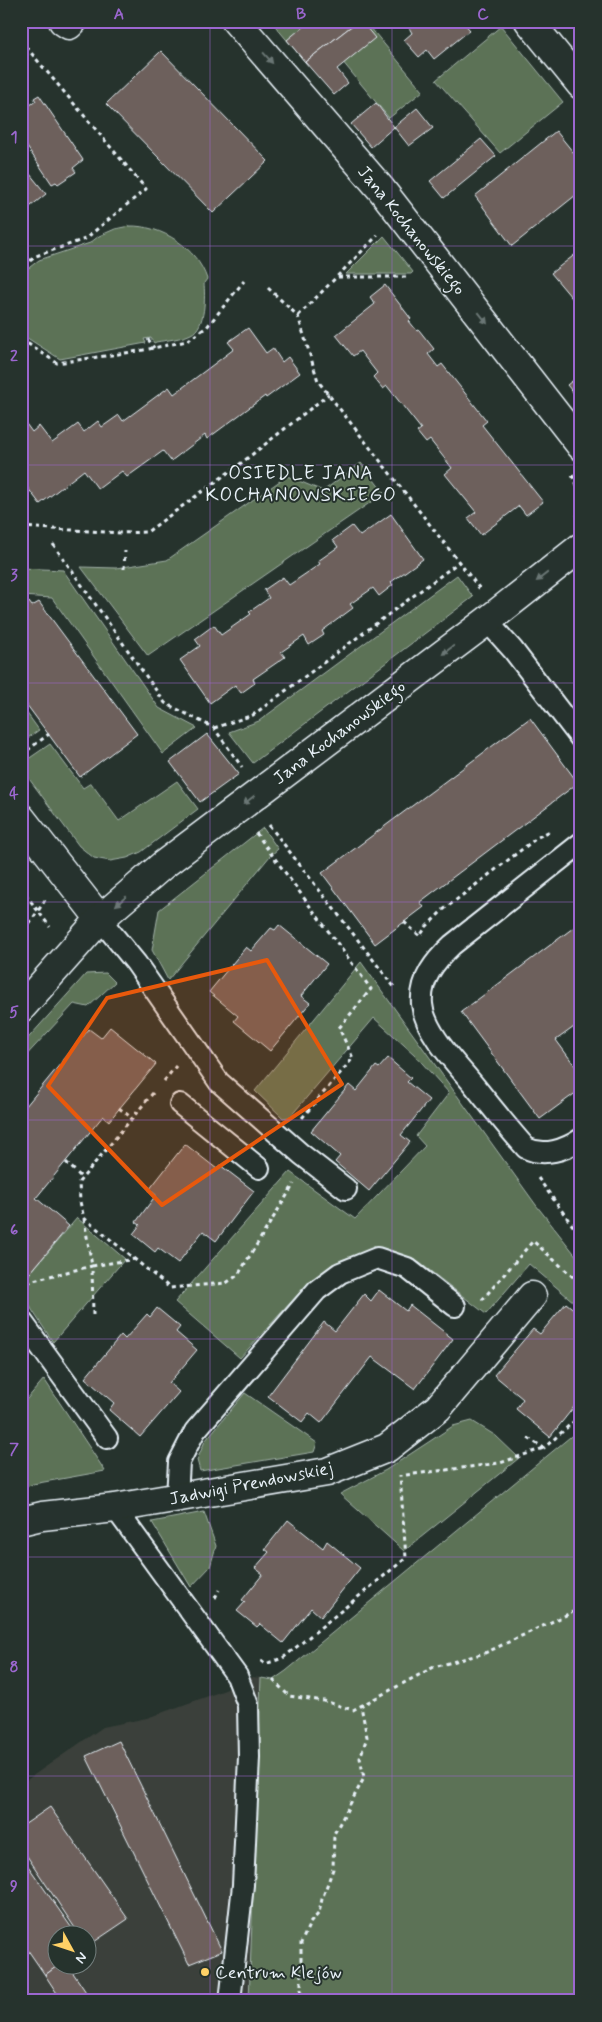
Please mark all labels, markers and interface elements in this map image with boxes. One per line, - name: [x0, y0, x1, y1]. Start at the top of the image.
- text: A: [114, 4, 124, 25]
- text: B: [296, 4, 306, 25]
- text: C: [477, 4, 489, 25]
- one-way arrow: [262, 52, 274, 64]
- text: 1: [10, 127, 18, 148]
- street label: Jana Kochanowskiego: [350, 161, 471, 302]
- one-way arrow: [477, 311, 488, 324]
- text: 2: [10, 346, 18, 367]
- district label: OSIEDLE JANA KOCHANOWSKIEGO: [205, 461, 397, 508]
- text: 3: [10, 565, 18, 586]
- one-way arrow: [536, 572, 549, 583]
- one-way arrow: [441, 645, 455, 655]
- street label: Jana Kochanowskiego: [268, 675, 412, 792]
- text: 4: [9, 783, 19, 804]
- one-way arrow: [242, 795, 255, 806]
- one-way arrow: [114, 895, 127, 906]
- text: 5: [9, 1002, 19, 1023]
- text: 6: [10, 1220, 18, 1241]
- text: 7: [9, 1439, 19, 1460]
- street label: Jadwigi Prendowskiej: [167, 1456, 335, 1512]
- text: 8: [9, 1657, 19, 1678]
- text: 9: [10, 1876, 18, 1897]
- north arrow: [48, 1924, 98, 1974]
- text: N: [71, 1948, 91, 1967]
- place label: Centrum Klejów: [215, 1961, 342, 1985]
- marker: Centrum Klejów: [199, 1966, 211, 1978]

